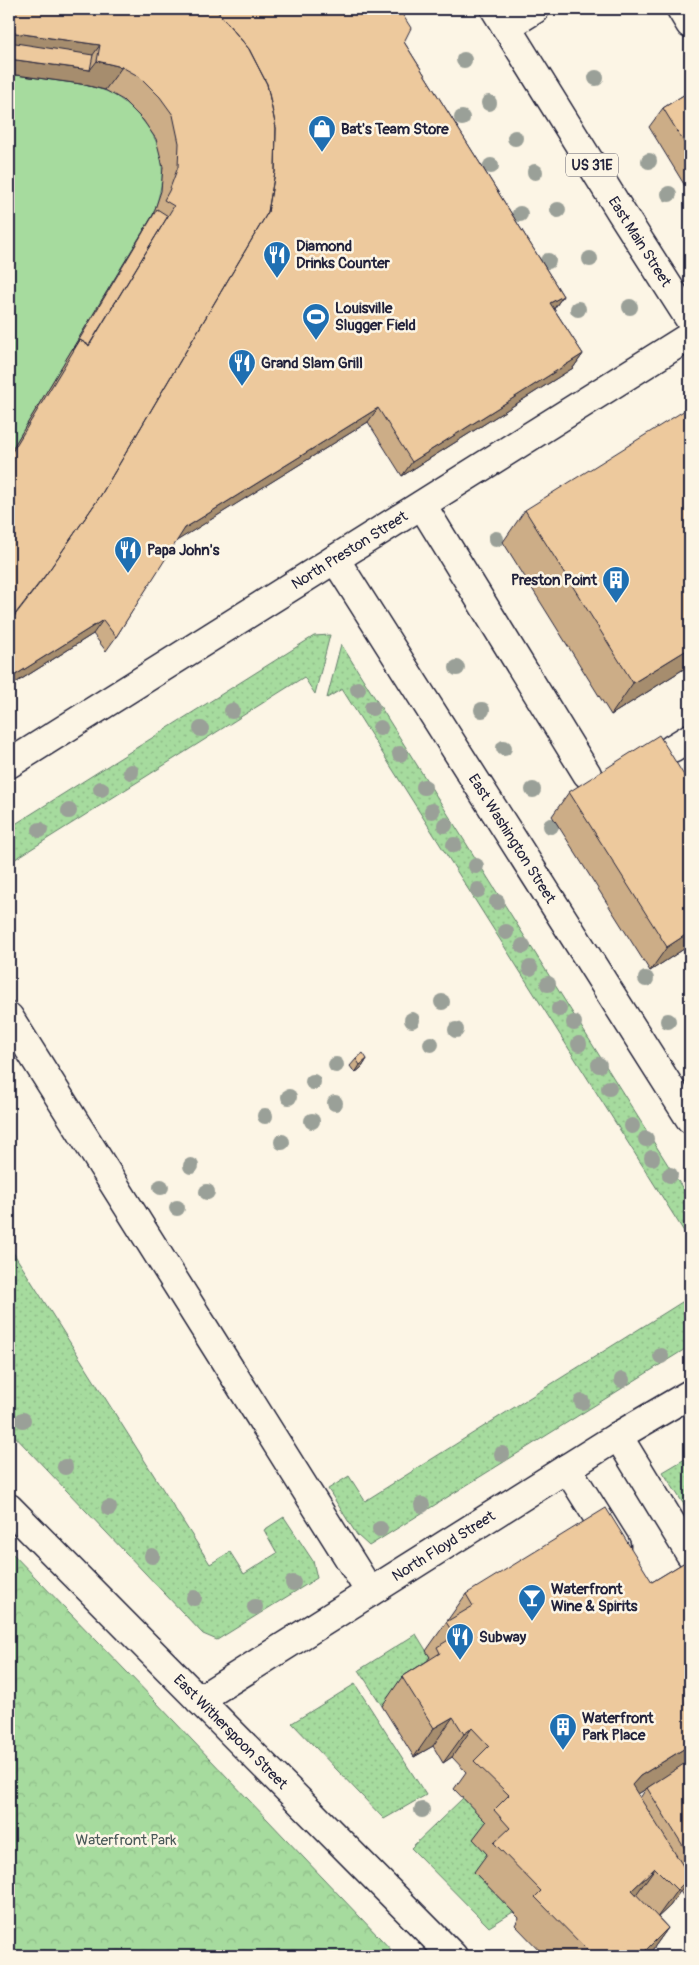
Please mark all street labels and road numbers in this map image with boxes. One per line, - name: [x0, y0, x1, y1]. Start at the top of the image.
- road number: US 31E: [566, 154, 618, 176]
- street label: East Main Street: [604, 193, 676, 291]
- street label: North Preston Street: [288, 506, 412, 594]
- street label: East Washington Street: [464, 771, 560, 908]
- street label: North Floyd Street: [389, 1506, 500, 1586]
- street label: East Witherspoon Street: [169, 1671, 292, 1794]

